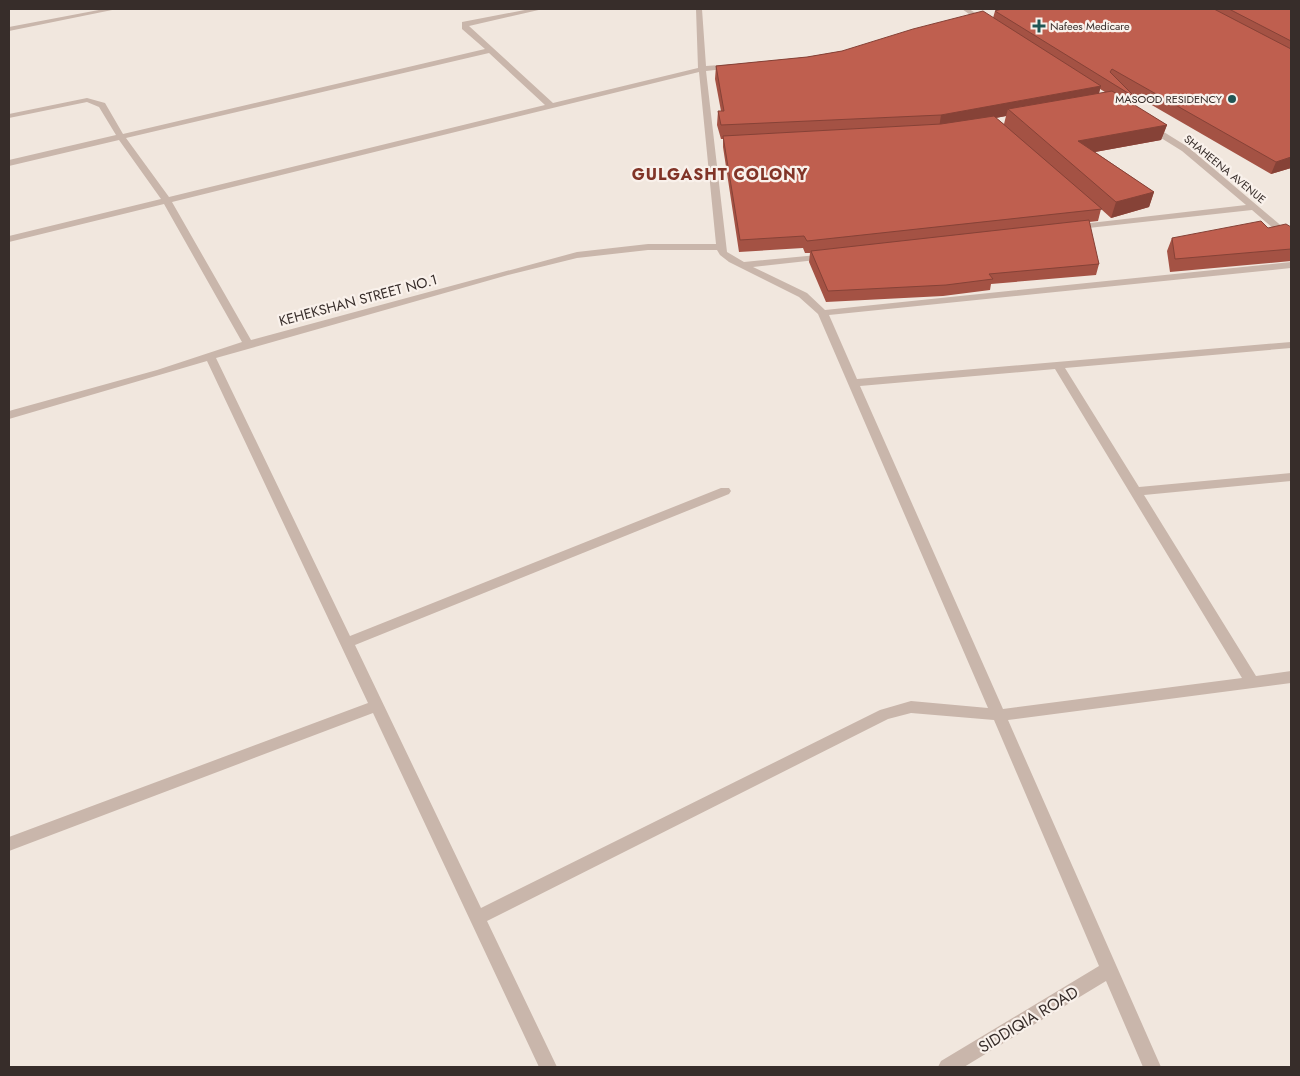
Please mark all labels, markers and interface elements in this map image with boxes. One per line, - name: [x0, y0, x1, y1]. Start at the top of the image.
- place label: Nafees Medicare: [1050, 18, 1130, 34]
- marker: Nafees Medicare: [1032, 19, 1046, 33]
- place label: MASOOD RESIDENCY: [1115, 91, 1223, 107]
- marker: MASOOD RESIDENCY: [1226, 93, 1238, 105]
- street label: SHAHEENA AVENUE: [1181, 131, 1269, 207]
- district label: GULGASHT COLONY: [632, 163, 808, 186]
- street label: KEHEKSHAN STREET NO.1: [277, 269, 439, 331]
- street label: SIDDIQIA ROAD: [974, 980, 1083, 1058]

